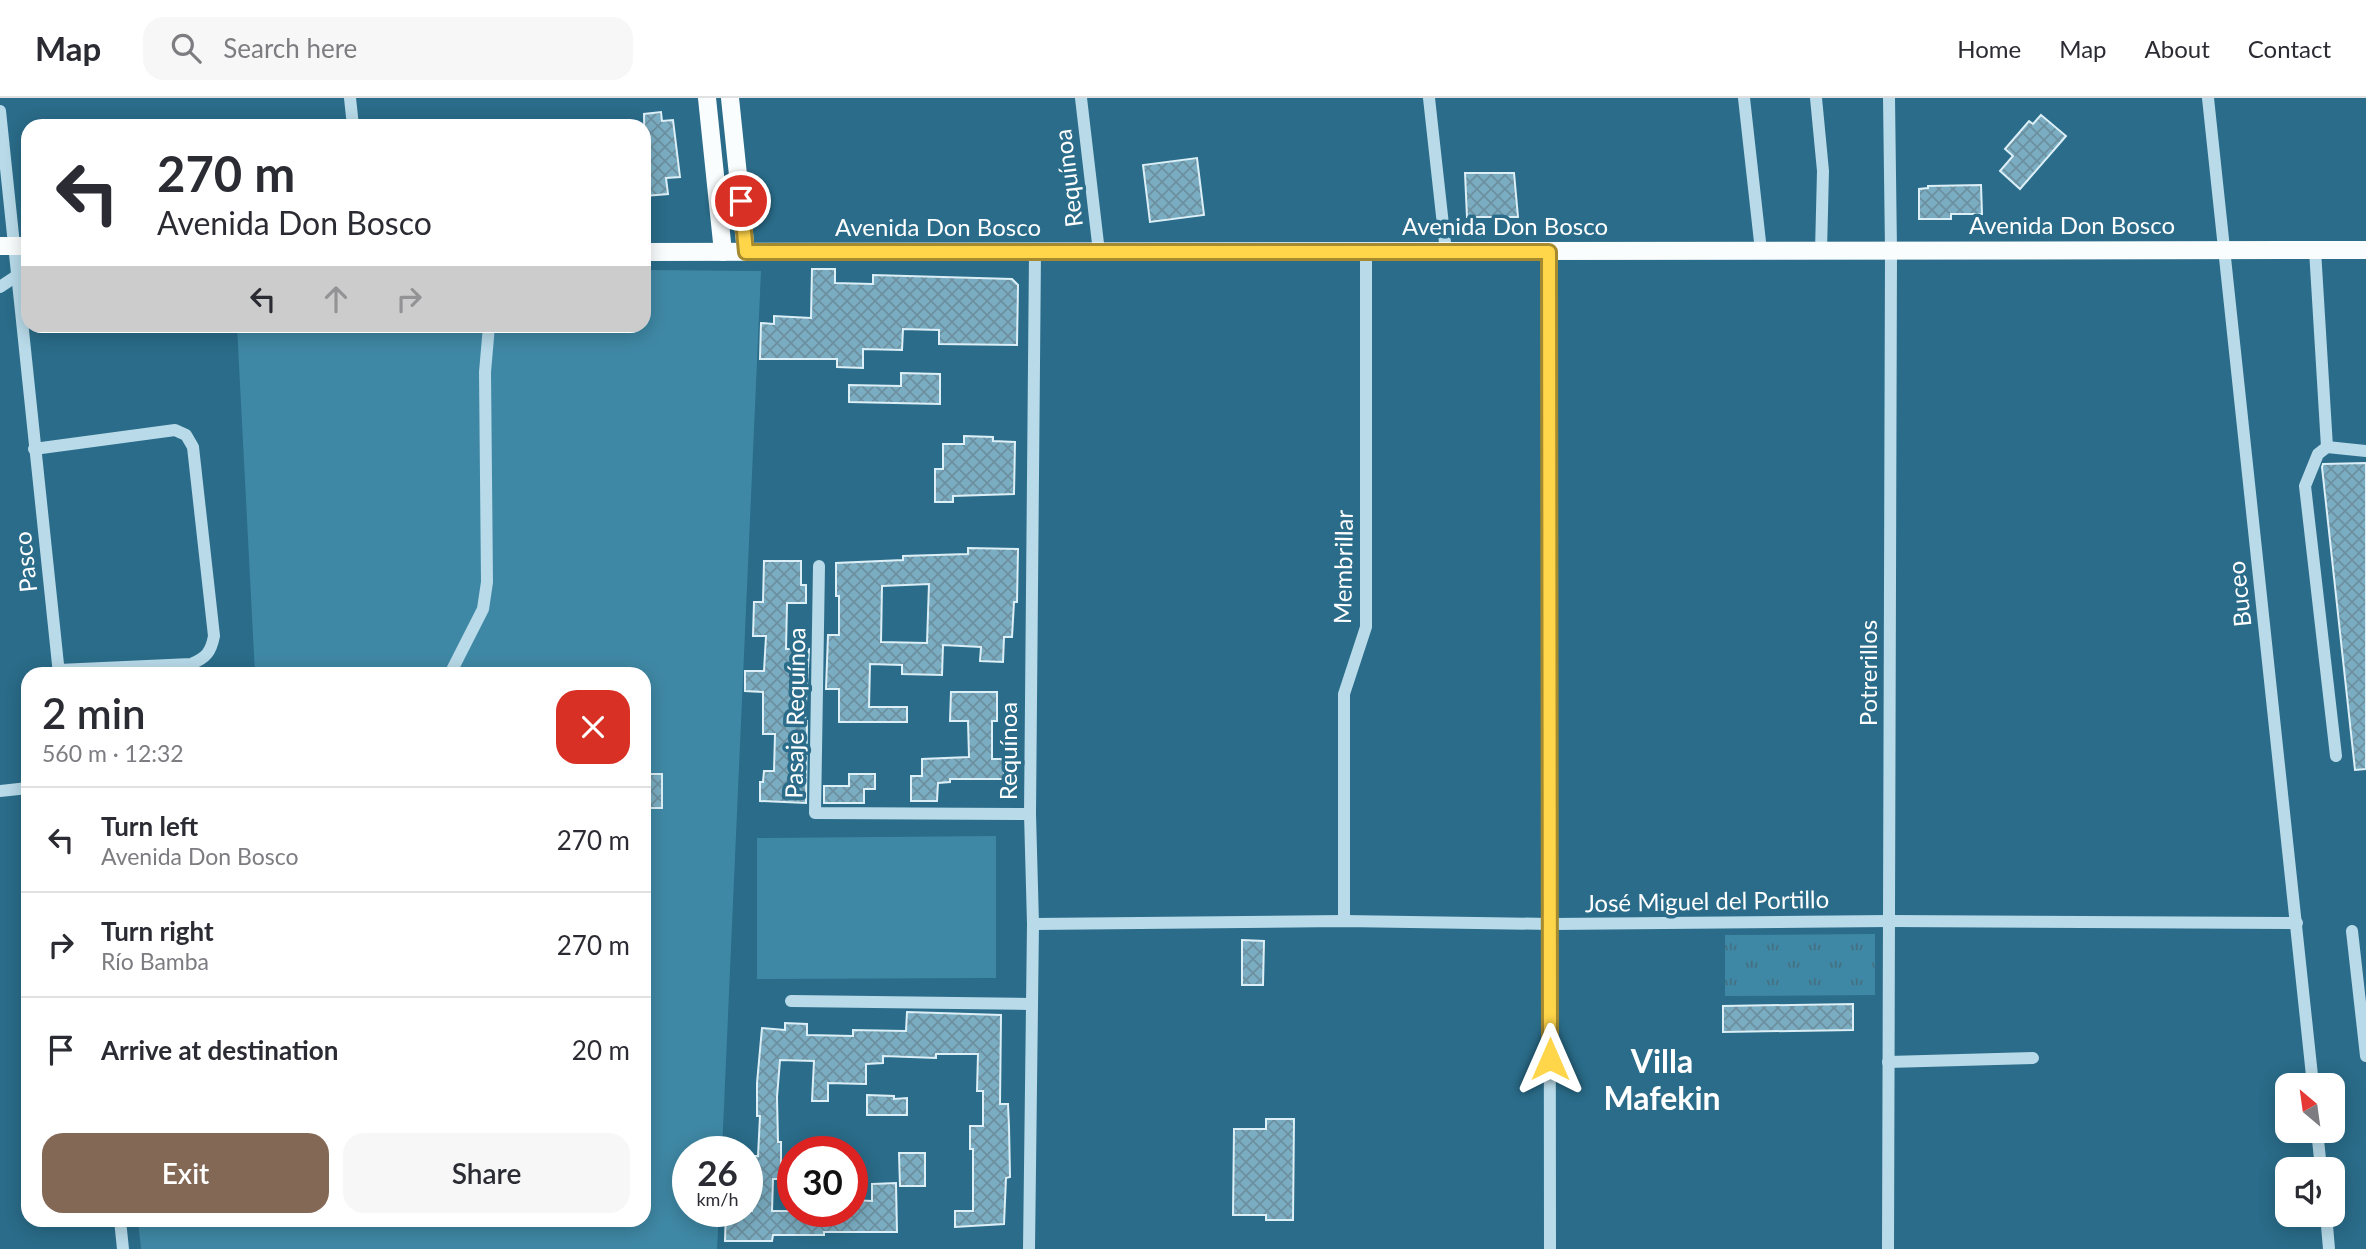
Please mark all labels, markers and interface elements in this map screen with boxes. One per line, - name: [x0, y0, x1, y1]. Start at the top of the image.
- search box: [143, 17, 633, 80]
- text: Map: [35, 28, 101, 68]
- icon: search: [167, 29, 205, 67]
- text: Search here: [223, 32, 357, 64]
- text: Home: [1957, 34, 2021, 63]
- text: Map: [2059, 34, 2107, 63]
- text: About: [2145, 34, 2210, 63]
- text: Contact: [2248, 34, 2331, 63]
- street label: Requínoa: [1047, 128, 1088, 229]
- text: 270 m: [157, 144, 295, 202]
- icon: left: [42, 147, 133, 238]
- pin: [711, 171, 771, 231]
- icon: arrive: [722, 182, 760, 220]
- text: Avenida Don Bosco: [157, 203, 432, 242]
- street label: Avenida Don Bosco: [1969, 210, 2175, 239]
- street label: Avenida Don Bosco: [1402, 211, 1608, 240]
- street label: Avenida Don Bosco: [835, 212, 1041, 241]
- icon: left: [244, 280, 282, 318]
- icon: ahead: [317, 280, 355, 318]
- icon: right: [390, 280, 428, 318]
- street label: Membrillar: [1327, 509, 1358, 624]
- street label: Pasco: [7, 530, 42, 594]
- street label: Buceo: [2221, 560, 2256, 629]
- street label: Potrerillos: [1853, 620, 1882, 726]
- street label: Pasaje Requínoa: [779, 627, 810, 799]
- text: 2 min: [42, 688, 146, 738]
- button: close: [556, 690, 630, 764]
- street label: Requínoa: [993, 702, 1022, 800]
- text: 560 m · 12:32: [42, 739, 184, 767]
- text: Turn left: [101, 810, 198, 842]
- icon: left: [42, 821, 80, 859]
- text: 270 m: [557, 824, 630, 856]
- text: Avenida Don Bosco: [101, 842, 299, 870]
- street label: José Miguel del Portillo: [1584, 884, 1829, 917]
- text: Turn right: [101, 915, 214, 947]
- icon: right: [42, 926, 80, 964]
- text: 270 m: [557, 929, 630, 961]
- text: Río Bamba: [101, 947, 209, 975]
- position arrow: [1513, 1022, 1587, 1096]
- icon: arrive: [42, 1031, 80, 1069]
- text: Arrive at destination: [101, 1034, 338, 1066]
- text: 20 m: [572, 1034, 630, 1066]
- district label: Villa Mafekin: [1603, 1041, 1721, 1117]
- north arrow: [2275, 1073, 2345, 1143]
- map controls: [2275, 1073, 2345, 1227]
- button: Exit: [42, 1133, 329, 1213]
- button: Share: [343, 1133, 630, 1213]
- speed limit sign: 30: [777, 1136, 868, 1227]
- text: 26: [697, 1151, 738, 1193]
- button: sound: [2275, 1157, 2345, 1227]
- text: km/h: [696, 1188, 739, 1210]

